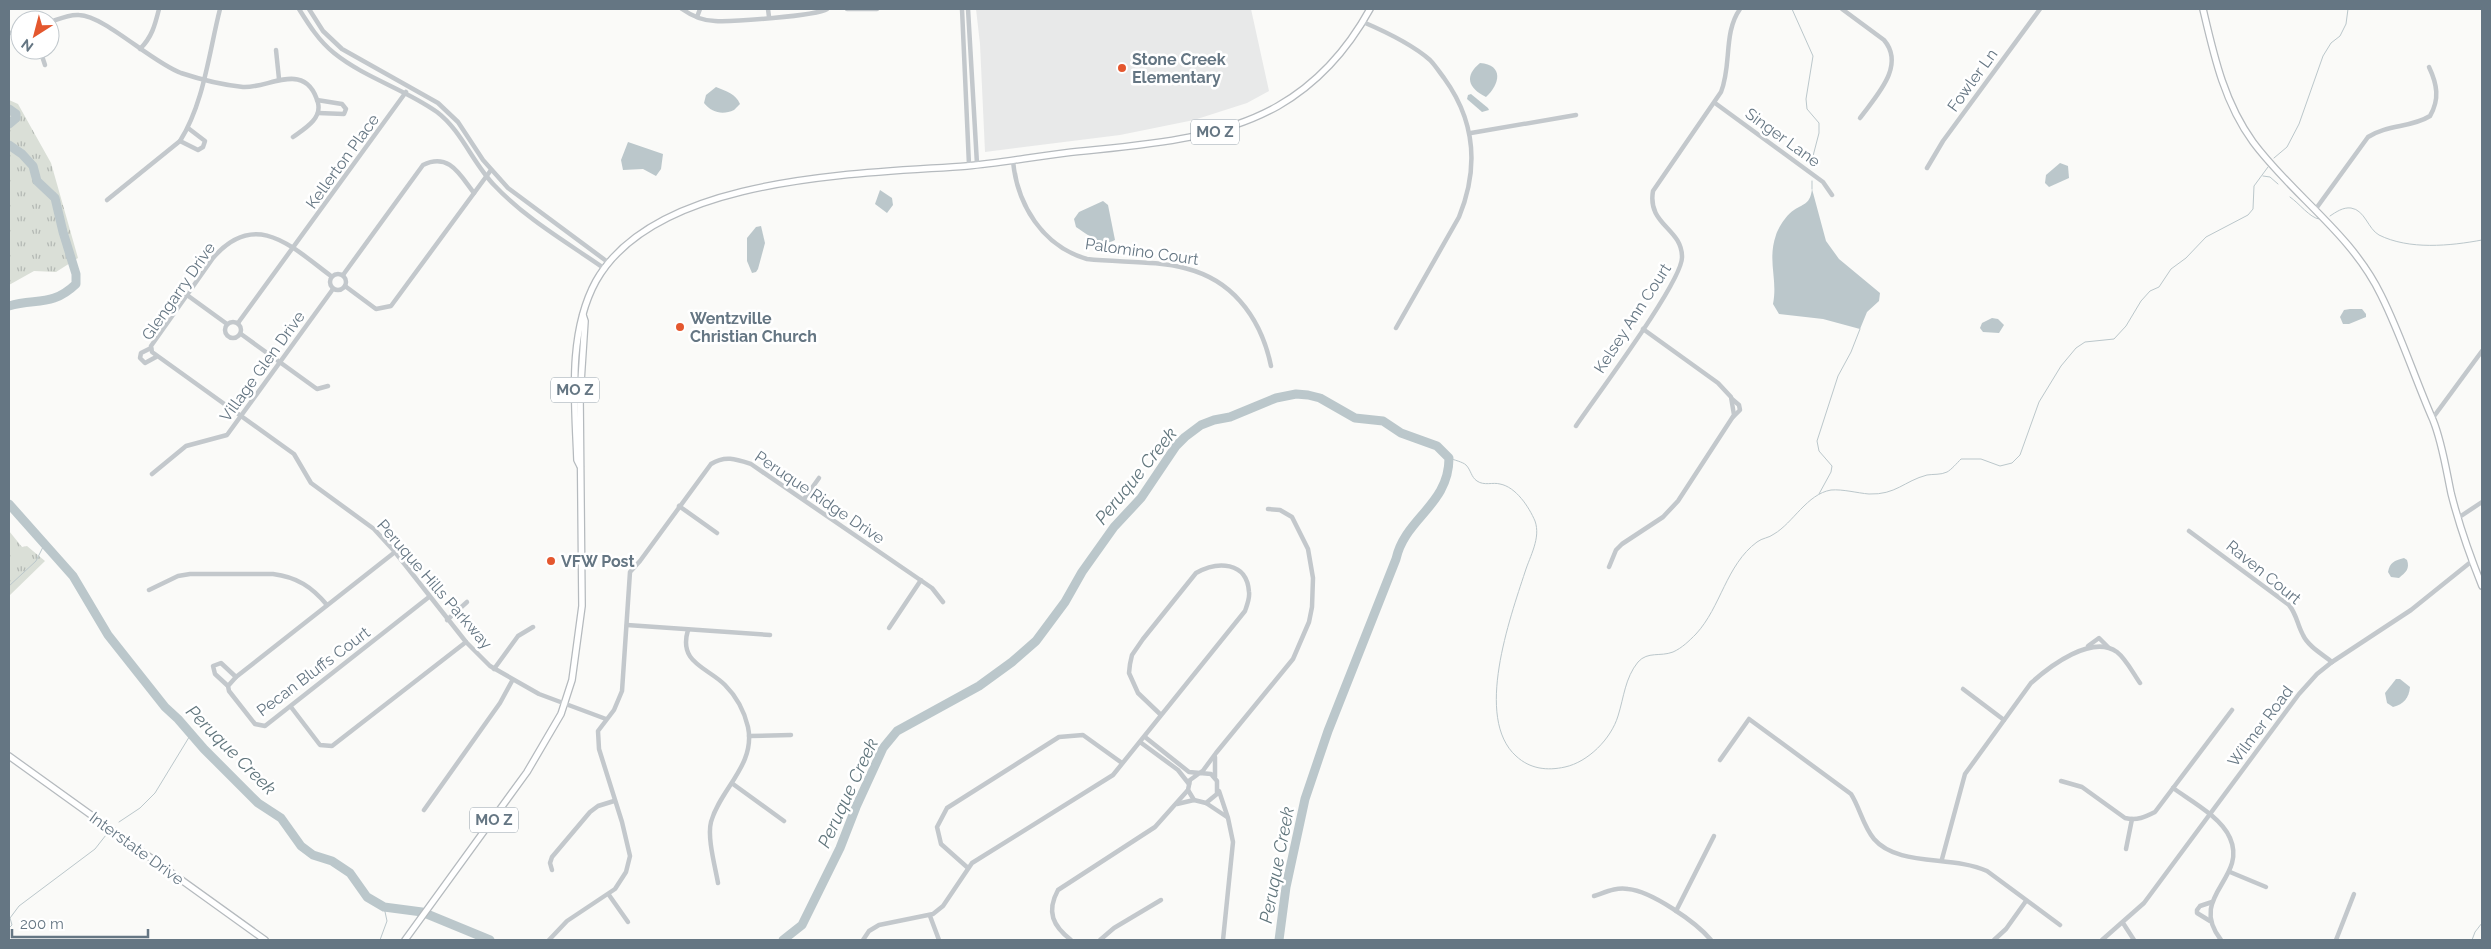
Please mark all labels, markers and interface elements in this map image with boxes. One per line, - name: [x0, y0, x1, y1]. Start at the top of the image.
- north arrow: [10, 10, 60, 60]
- text: N: [18, 36, 36, 55]
- street label: Fowler Ln: [1943, 45, 2002, 115]
- place label: Stone Creek Elementary: [1132, 50, 1226, 87]
- marker: Stone Creek Elementary: [1116, 62, 1128, 74]
- street label: Singer Lane: [1742, 104, 1824, 171]
- street label: Kellerton Place: [302, 110, 383, 212]
- road number: MO Z: [1191, 120, 1239, 144]
- street label: Palomino Court: [1084, 234, 1201, 269]
- street label: Glengarry Drive: [138, 239, 219, 344]
- street label: Kelsey Ann Court: [1590, 259, 1675, 377]
- street label: Village Glen Drive: [216, 307, 309, 425]
- place label: Wentzville Christian Church: [690, 309, 817, 346]
- marker: Wentzville Christian Church: [674, 321, 686, 333]
- road number: MO Z: [551, 378, 599, 402]
- water label: Peruque Creek: [1090, 423, 1181, 528]
- street label: Peruque Ridge Drive: [751, 447, 888, 548]
- street label: Peruque Hills Parkway: [373, 516, 496, 653]
- street label: Raven Court: [2222, 536, 2305, 609]
- place label: VFW Post: [561, 552, 635, 571]
- marker: VFW Post: [545, 555, 557, 567]
- street label: Pecan Bluffs Court: [253, 622, 374, 720]
- street label: Wilmer Road: [2224, 682, 2297, 771]
- water label: Peruque Creek: [182, 700, 281, 799]
- water label: Peruque Creek: [813, 734, 882, 851]
- water label: Peruque Creek: [1255, 804, 1298, 925]
- street label: Interstate Drive: [86, 808, 188, 889]
- road number: MO Z: [470, 808, 518, 832]
- scale bar: [12, 906, 149, 938]
- text: 200 m: [20, 915, 64, 933]

